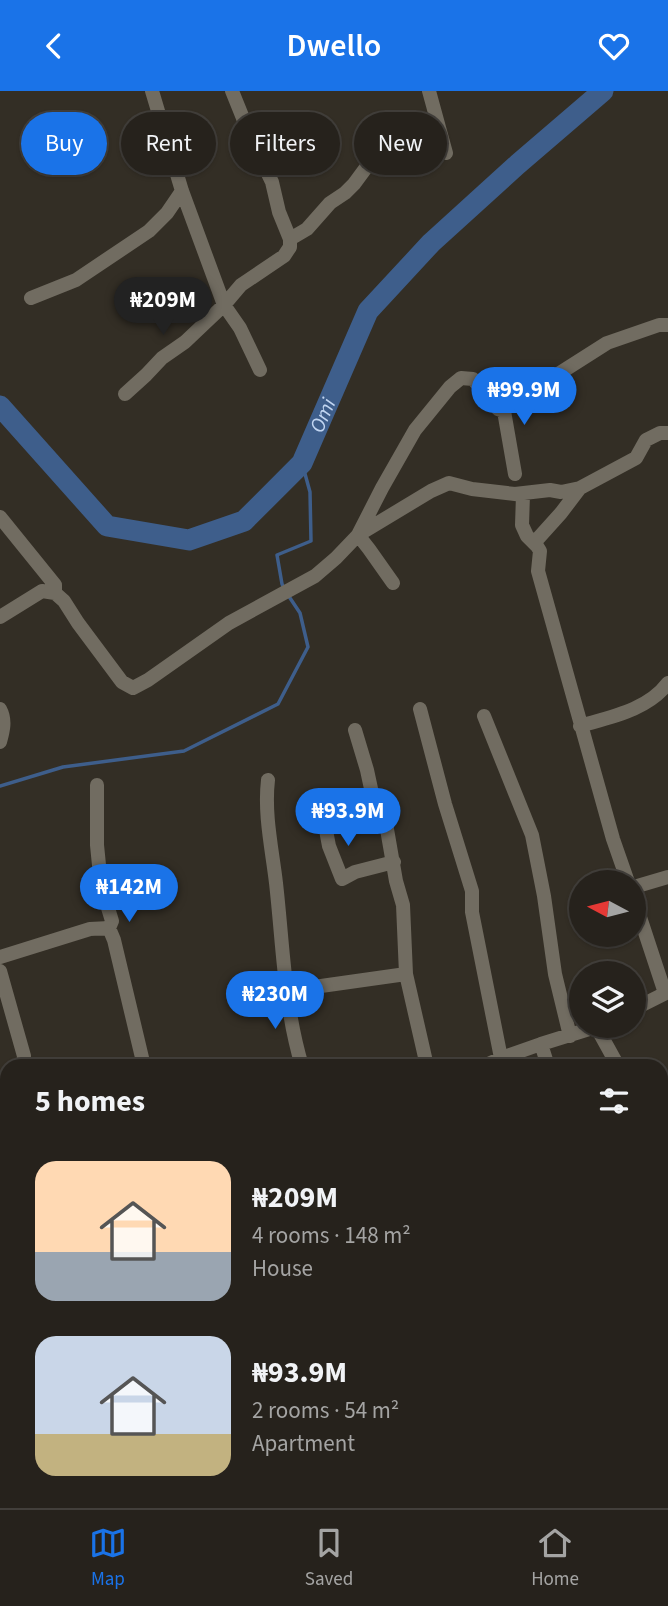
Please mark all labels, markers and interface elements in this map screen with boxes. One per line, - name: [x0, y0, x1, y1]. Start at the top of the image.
- text: Dwello: [287, 23, 381, 69]
- icon: back: [35, 27, 73, 65]
- icon: heart: [595, 27, 633, 65]
- chip: Buy: [21, 112, 107, 175]
- chip: Rent: [121, 112, 216, 175]
- chip: Filters: [230, 112, 340, 175]
- chip: New: [354, 112, 447, 175]
- pin: ₦209M: [114, 278, 212, 337]
- text: ₦209M: [130, 283, 196, 316]
- pin: ₦99.9M: [467, 367, 581, 427]
- text: ₦99.9M: [487, 373, 561, 406]
- water label: Omi: [302, 392, 344, 438]
- pin: ₦93.9M: [291, 789, 405, 848]
- text: ₦93.9M: [311, 794, 385, 827]
- pin: ₦142M: [80, 865, 178, 924]
- text: ₦142M: [96, 870, 162, 903]
- north arrow: [569, 870, 646, 947]
- map controls: [569, 870, 646, 1038]
- button: layers: [569, 961, 646, 1038]
- pin: ₦230M: [226, 971, 324, 1031]
- text: ₦230M: [242, 977, 308, 1010]
- text: 5 homes: [35, 1080, 145, 1123]
- icon: filters: [595, 1082, 633, 1120]
- text: ₦209M: [252, 1176, 338, 1219]
- icon: home: [91, 1189, 175, 1273]
- text: 4 rooms · 148 m²: [252, 1219, 411, 1252]
- text: House: [252, 1252, 313, 1285]
- text: ₦93.9M: [252, 1351, 347, 1394]
- icon: home: [91, 1364, 175, 1448]
- text: 2 rooms · 54 m²: [252, 1394, 399, 1427]
- text: Apartment: [252, 1427, 355, 1460]
- tab: Map: [89, 1524, 127, 1593]
- tab: Saved: [305, 1524, 353, 1593]
- tab: Home: [531, 1524, 579, 1593]

